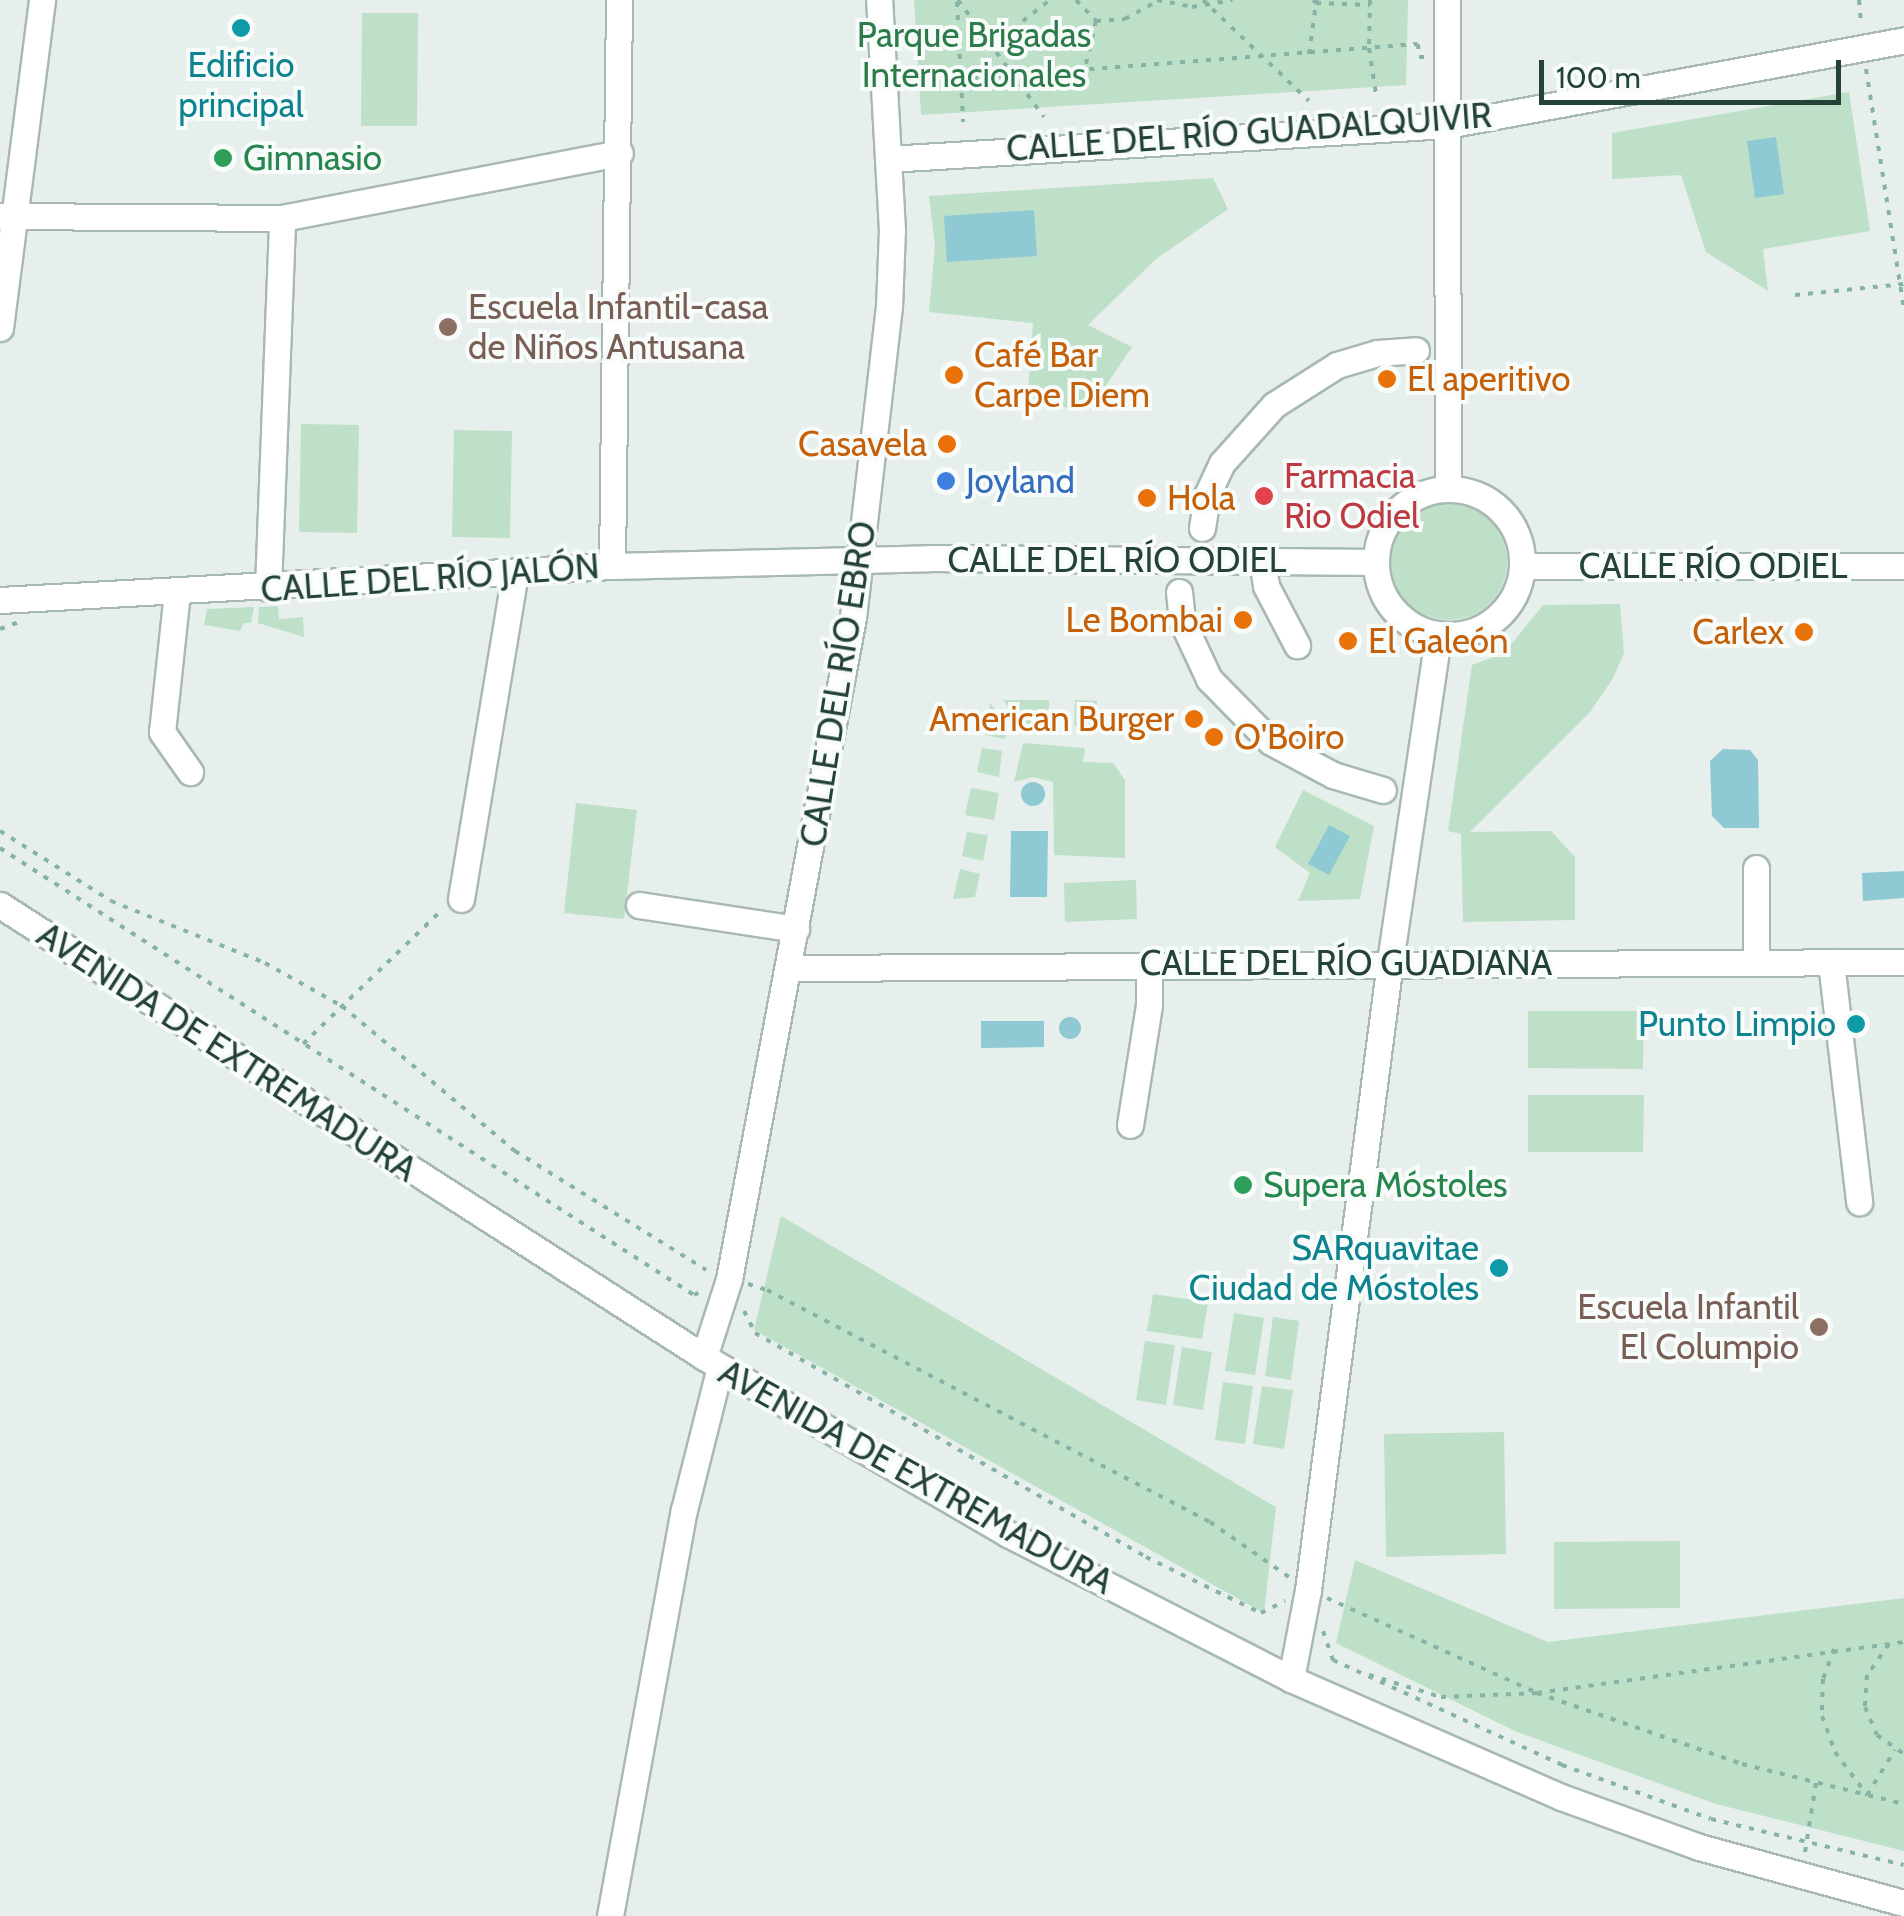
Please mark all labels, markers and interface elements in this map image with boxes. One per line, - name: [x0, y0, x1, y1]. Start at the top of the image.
- park label: Parque Brigadas Internacionales: [857, 14, 1091, 96]
- marker: Edificio principal: [230, 17, 252, 39]
- scale bar: [1544, 40, 1846, 102]
- place label: Edificio principal: [178, 44, 304, 126]
- text: 100 m: [1556, 59, 1641, 96]
- street label: CALLE DEL RÍO GUADALQUIVIR: [1005, 94, 1493, 170]
- place label: Gimnasio: [243, 137, 382, 179]
- marker: Gimnasio: [212, 147, 234, 169]
- place label: Escuela Infantil-casa de Niños Antusana: [468, 286, 769, 368]
- marker: Escuela Infantil-casa de Niños Antusana: [437, 316, 459, 338]
- place label: Café Bar Carpe Diem: [974, 334, 1150, 416]
- place label: El aperitivo: [1407, 358, 1571, 400]
- marker: Café Bar Carpe Diem: [943, 364, 965, 386]
- marker: El aperitivo: [1376, 368, 1398, 390]
- place label: Casavela: [798, 423, 927, 465]
- marker: Casavela: [936, 433, 958, 455]
- place label: Farmacia Rio Odiel: [1284, 455, 1419, 537]
- place label: Joyland: [966, 460, 1075, 502]
- marker: Joyland: [935, 470, 957, 492]
- place label: Hola: [1167, 477, 1236, 519]
- marker: Farmacia Rio Odiel: [1253, 485, 1275, 507]
- marker: Hola: [1136, 487, 1158, 509]
- street label: CALLE DEL RÍO EBRO: [792, 518, 884, 850]
- street label: CALLE DEL RÍO ODIEL: [948, 539, 1286, 581]
- street label: CALLE DEL RÍO JALÓN: [259, 545, 601, 611]
- street label: CALLE RÍO ODIEL: [1579, 545, 1847, 587]
- place label: Le Bombai: [1066, 599, 1223, 641]
- marker: Le Bombai: [1232, 609, 1254, 631]
- place label: Carlex: [1692, 611, 1784, 653]
- place label: El Galeón: [1368, 620, 1509, 662]
- marker: Carlex: [1793, 621, 1815, 643]
- marker: El Galeón: [1337, 630, 1359, 652]
- place label: American Burger: [929, 698, 1174, 740]
- marker: American Burger: [1183, 708, 1205, 730]
- place label: O'Boiro: [1234, 716, 1344, 758]
- marker: O'Boiro: [1203, 726, 1225, 748]
- street label: AVENIDA DE EXTREMADURA: [29, 913, 425, 1191]
- street label: CALLE DEL RÍO GUADIANA: [1140, 942, 1552, 984]
- place label: Punto Limpio: [1638, 1003, 1836, 1045]
- marker: Punto Limpio: [1845, 1013, 1867, 1035]
- place label: Supera Móstoles: [1263, 1164, 1508, 1206]
- marker: Supera Móstoles: [1232, 1174, 1254, 1196]
- place label: SARquavitae Ciudad de Móstoles: [1189, 1227, 1479, 1309]
- marker: SARquavitae Ciudad de Móstoles: [1488, 1257, 1510, 1279]
- place label: Escuela Infantil El Columpio: [1577, 1286, 1799, 1368]
- marker: Escuela Infantil El Columpio: [1808, 1316, 1830, 1338]
- street label: AVENIDA DE EXTREMADURA: [712, 1351, 1120, 1603]

